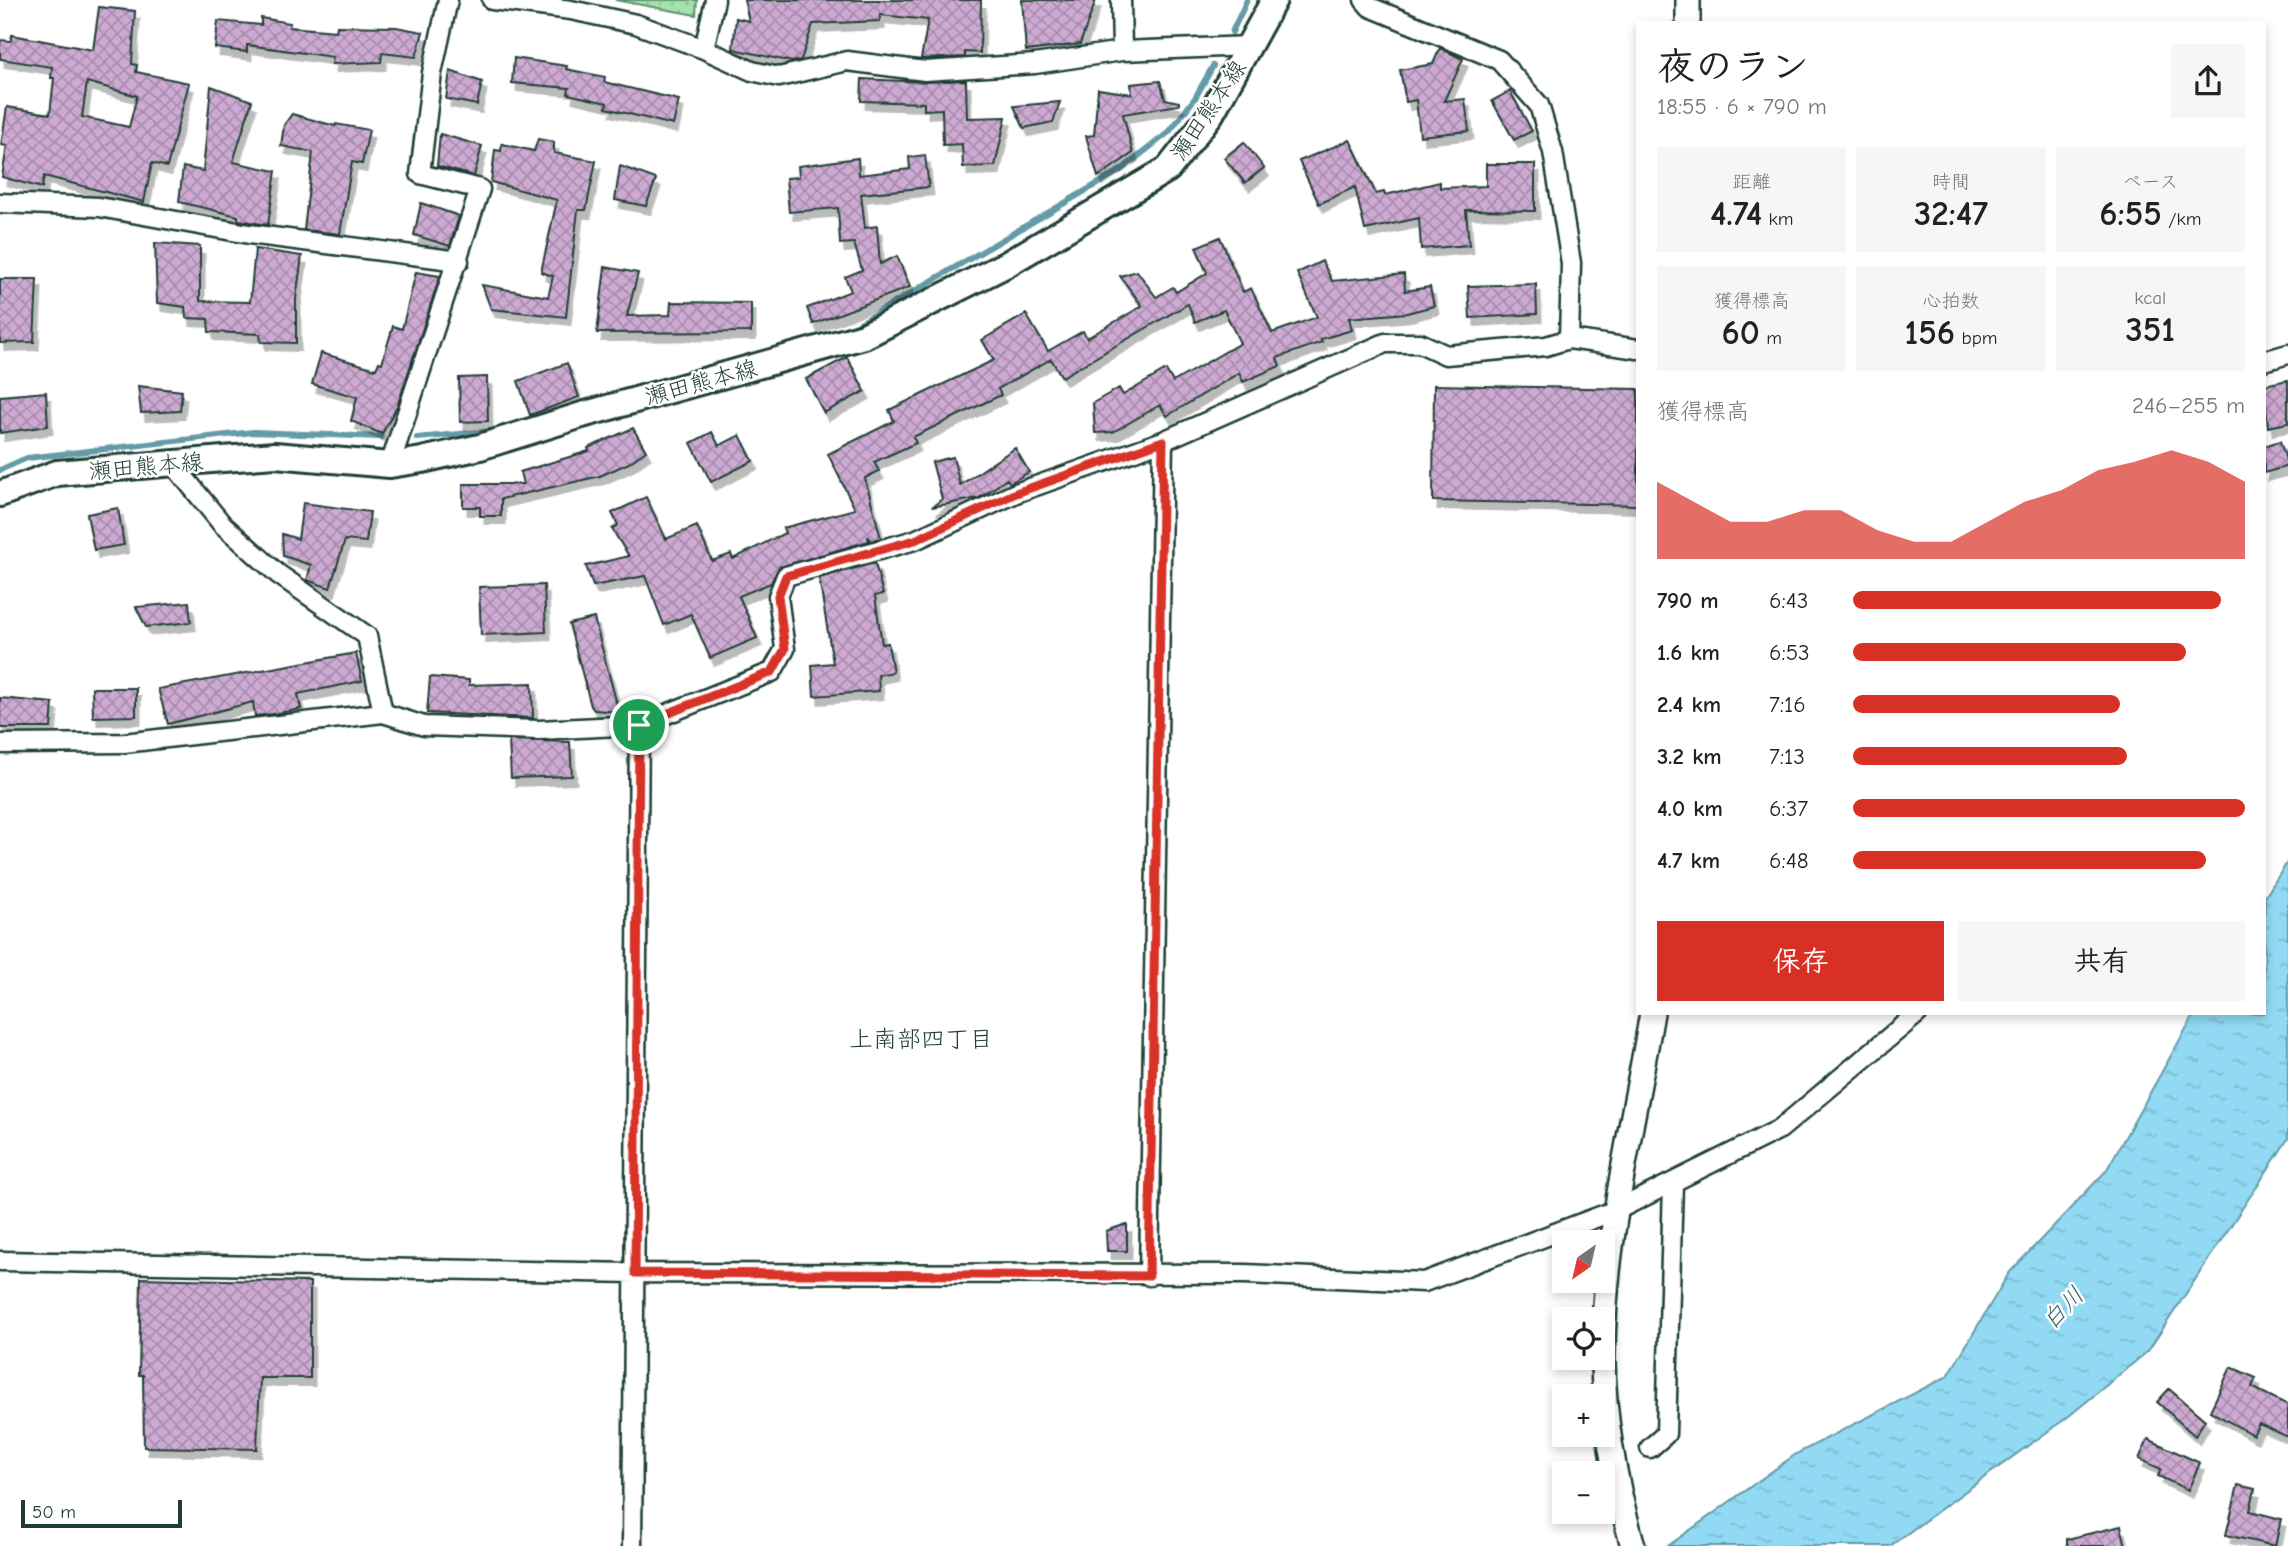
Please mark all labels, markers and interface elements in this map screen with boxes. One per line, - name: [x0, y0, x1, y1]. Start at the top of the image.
- button: share: [2171, 44, 2245, 118]
- text: 夜のラン: [1657, 45, 1809, 89]
- street label: 瀬田熊本線: [1165, 55, 1252, 165]
- text: 18:55 · 6 × 790 m: [1657, 93, 1827, 120]
- text: 距離: [1733, 171, 1771, 193]
- text: 時間: [1932, 171, 1970, 193]
- text: ペース: [2122, 171, 2178, 193]
- text: 4.74: [1710, 193, 1762, 234]
- text: 32:47: [1914, 193, 1988, 234]
- text: 6:55: [2099, 193, 2162, 234]
- text: km: [1762, 208, 1793, 230]
- text: /km: [2162, 208, 2201, 230]
- text: kcal: [2134, 287, 2166, 309]
- text: 獲得標高: [1714, 290, 1790, 312]
- text: 心拍数: [1922, 290, 1980, 312]
- text: 351: [2126, 309, 2175, 350]
- text: 60: [1721, 312, 1760, 353]
- text: 156: [1905, 312, 1955, 353]
- text: m: [1760, 327, 1782, 349]
- text: bpm: [1955, 327, 1997, 349]
- street label: 瀬田熊本線: [642, 355, 760, 410]
- text: 246–255 m: [2132, 392, 2245, 419]
- text: 獲得標高: [1657, 398, 1749, 425]
- street label: 瀬田熊本線: [88, 448, 205, 485]
- text: 790 m: [1657, 587, 1719, 614]
- text: 6:43: [1769, 587, 1808, 614]
- text: 1.6 km: [1657, 639, 1720, 666]
- text: 6:53: [1769, 639, 1810, 666]
- text: 2.4 km: [1657, 691, 1721, 718]
- text: 7:16: [1769, 691, 1806, 718]
- pin: [609, 695, 669, 755]
- icon: arrive: [620, 706, 658, 744]
- text: 3.2 km: [1657, 743, 1722, 770]
- text: 7:13: [1769, 743, 1805, 770]
- text: 4.0 km: [1657, 795, 1723, 822]
- text: 6:37: [1769, 795, 1808, 822]
- text: 4.7 km: [1657, 847, 1720, 874]
- text: 6:48: [1769, 847, 1809, 874]
- button: 保存: [1657, 921, 1944, 1001]
- button: 共有: [1958, 921, 2245, 1001]
- district label: 上南部四丁目: [849, 1025, 993, 1053]
- north arrow: [1552, 1230, 1615, 1293]
- map controls: [1552, 1230, 1615, 1524]
- water label: 白川: [2036, 1281, 2090, 1335]
- button: locate: [1552, 1307, 1615, 1370]
- button: +: [1552, 1384, 1615, 1447]
- button: −: [1552, 1461, 1615, 1524]
- scale bar: [21, 1497, 182, 1529]
- text: 50 m: [32, 1501, 76, 1523]

